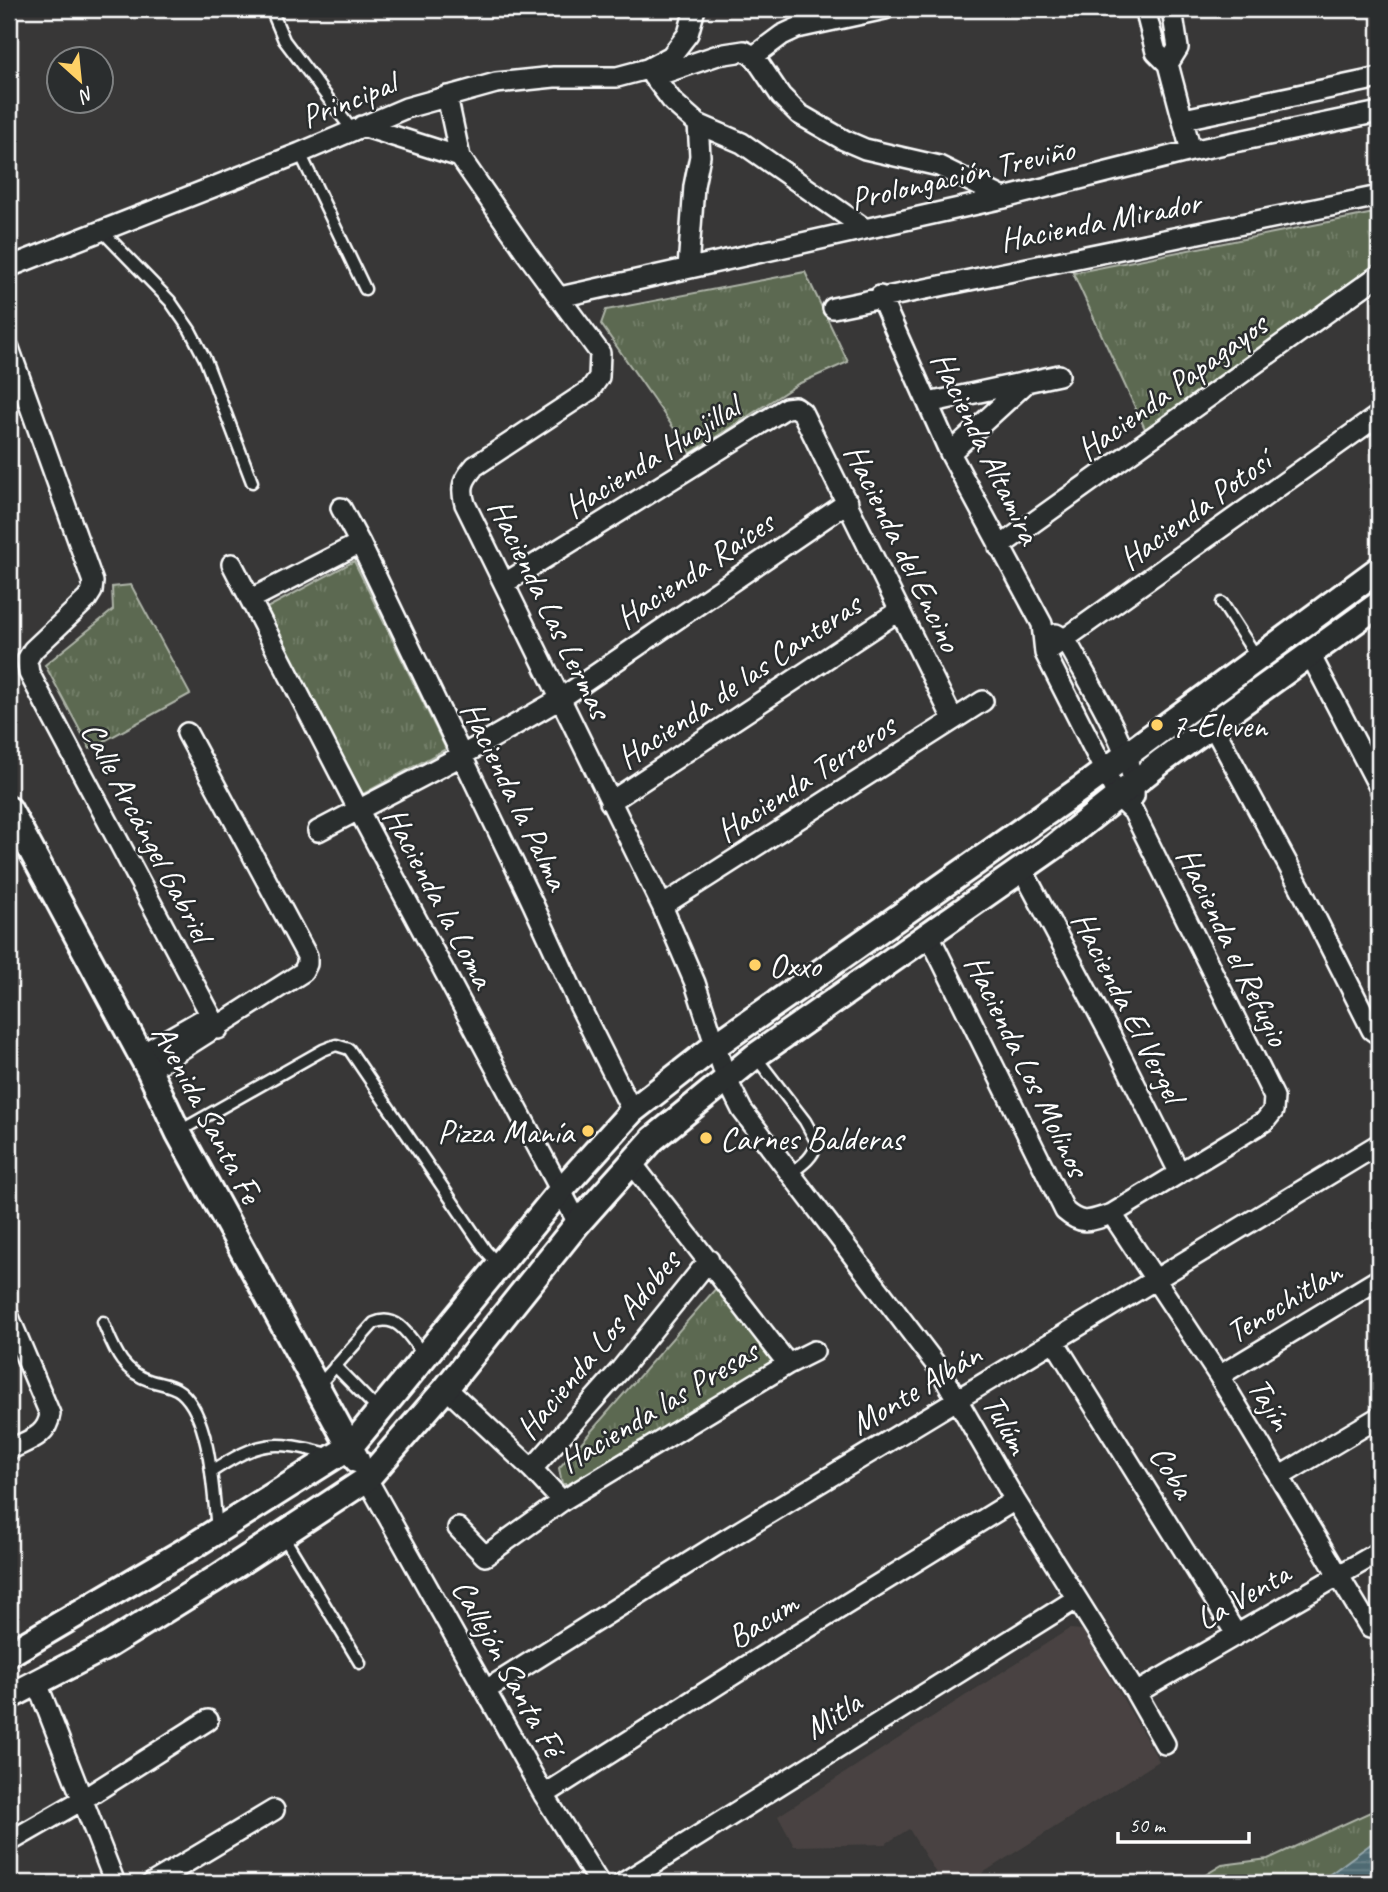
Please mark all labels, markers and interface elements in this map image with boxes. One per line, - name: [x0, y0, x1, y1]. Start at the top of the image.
- north arrow: [46, 46, 116, 116]
- street label: Principal: [295, 60, 407, 138]
- text: N: [74, 81, 98, 109]
- street label: Prolongación Treviño: [846, 127, 1080, 220]
- street label: Hacienda Mirador: [996, 180, 1207, 261]
- street label: Hacienda Papagayos: [1068, 302, 1277, 470]
- street label: Hacienda Altamira: [921, 344, 1052, 553]
- street label: Hacienda Huajillal: [556, 383, 752, 527]
- street label: Hacienda del Encino: [835, 437, 972, 660]
- street label: Hacienda Potosí: [1110, 437, 1284, 579]
- street label: Hacienda Las Lermas: [479, 492, 623, 728]
- street label: Hacienda Raíces: [607, 500, 784, 638]
- street label: Hacienda de las Canteras: [609, 582, 871, 778]
- street label: Hacienda la Palma: [451, 694, 580, 899]
- street label: Hacienda Terreros: [708, 703, 905, 851]
- place label: 7-Eleven: [1171, 705, 1269, 747]
- street label: Calle Arcángel Gabriel: [71, 714, 225, 954]
- marker: 7-Eleven: [1149, 717, 1165, 733]
- street label: Hacienda la Loma: [374, 800, 506, 997]
- street label: Hacienda el Refugio: [1167, 840, 1300, 1054]
- street label: Hacienda El Vergel: [1062, 904, 1197, 1114]
- place label: Oxxo: [769, 945, 823, 987]
- street label: Hacienda Los Molinos: [955, 948, 1100, 1186]
- marker: Oxxo: [747, 957, 763, 973]
- street label: Avenida Santa Fe: [142, 1017, 273, 1212]
- place label: Pizza Manía: [437, 1111, 577, 1153]
- place label: Carnes Balderas: [720, 1118, 906, 1160]
- marker: Pizza Manía: [580, 1123, 596, 1139]
- marker: Carnes Balderas: [698, 1130, 714, 1146]
- street label: Hacienda Los Adobes: [506, 1239, 691, 1448]
- street label: Tenochitlan: [1218, 1250, 1351, 1353]
- street label: Hacienda las Presas: [551, 1329, 768, 1482]
- street label: Monte Albán: [842, 1333, 990, 1444]
- street label: Tajín: [1238, 1369, 1303, 1439]
- street label: Tulúm: [973, 1387, 1041, 1463]
- street label: Coba: [1140, 1437, 1205, 1507]
- street label: La Venta: [1188, 1551, 1299, 1639]
- street label: Callejón Santa Fé: [442, 1571, 577, 1768]
- street label: Bacum: [719, 1581, 807, 1658]
- street label: Mitla: [796, 1680, 871, 1749]
- scale bar: [1118, 1801, 1250, 1845]
- text: 50 m: [1129, 1812, 1167, 1838]

